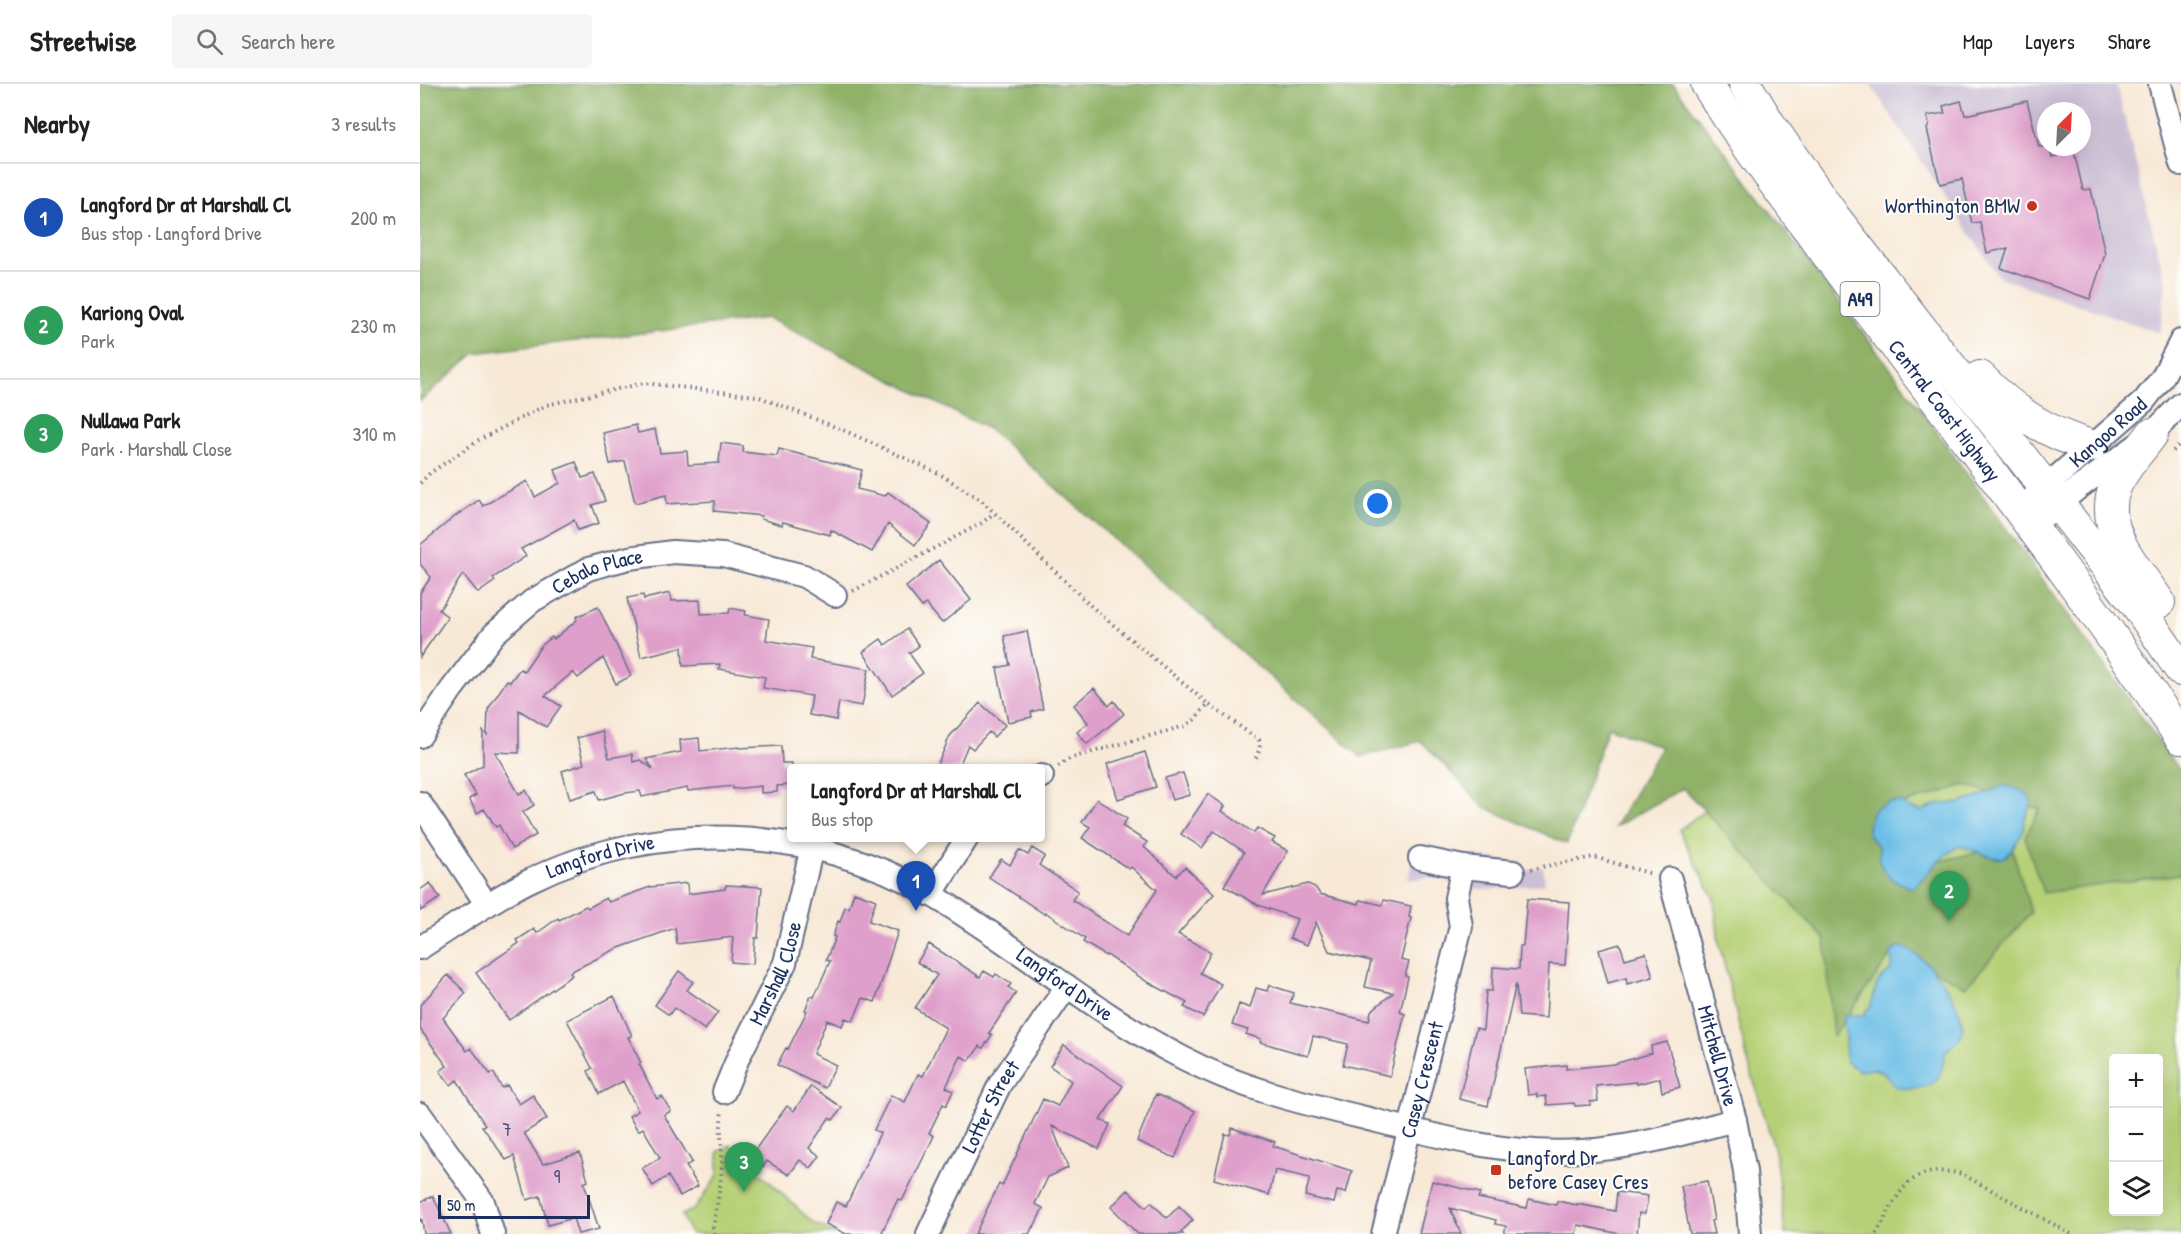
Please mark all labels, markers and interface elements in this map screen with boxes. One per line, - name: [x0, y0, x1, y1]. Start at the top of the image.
- search box: [172, 14, 592, 68]
- text: Streetwise: [30, 22, 136, 60]
- icon: search: [193, 25, 226, 58]
- text: Search here: [241, 26, 335, 56]
- text: Map: [1963, 27, 1992, 56]
- text: Layers: [2025, 27, 2075, 56]
- text: Share: [2108, 27, 2151, 56]
- north arrow: [2037, 102, 2091, 156]
- text: Nearby: [24, 106, 90, 141]
- text: 3 results: [331, 110, 396, 137]
- text: Langford Dr at Marshall Cl: [81, 189, 291, 219]
- place label: Worthington BMW: [1885, 191, 2020, 220]
- marker: Worthington BMW: [2025, 199, 2039, 213]
- text: 1: [40, 204, 47, 231]
- text: 200 m: [351, 204, 396, 231]
- text: Bus stop · Langford Drive: [81, 219, 262, 246]
- road number: A49: [1840, 282, 1880, 316]
- text: Kariong Oval: [81, 297, 184, 327]
- text: 2: [39, 312, 48, 339]
- text: 230 m: [351, 312, 396, 339]
- text: Park: [81, 327, 114, 354]
- street label: Central Coast Highway: [1882, 333, 2008, 488]
- street label: Kangoo Road: [2063, 390, 2153, 474]
- text: Nullawa Park: [81, 405, 180, 435]
- text: 3: [39, 420, 48, 447]
- text: 310 m: [353, 420, 396, 447]
- text: Park · Marshall Close: [81, 435, 232, 462]
- your location: [1363, 489, 1392, 518]
- street label: Cebalo Place: [546, 541, 644, 601]
- popup: [787, 764, 1045, 842]
- text: Langford Dr at Marshall Cl: [811, 775, 1021, 805]
- text: Bus stop: [811, 805, 873, 832]
- street label: Langford Drive: [541, 827, 656, 885]
- pin: 1: [896, 862, 936, 911]
- pin: 2: [1930, 872, 1969, 921]
- street label: Marshall Close: [742, 918, 808, 1030]
- street label: Langford Drive: [1011, 940, 1119, 1028]
- street label: Mitchell Drive: [1691, 1002, 1746, 1109]
- street label: Casey Crescent: [1393, 1018, 1450, 1141]
- street label: Lotter Street: [954, 1053, 1027, 1158]
- map controls: [2109, 1054, 2163, 1216]
- button: +: [2109, 1054, 2163, 1108]
- button: −: [2109, 1108, 2163, 1162]
- house number: 7: [503, 1117, 512, 1142]
- pin: 3: [724, 1142, 764, 1192]
- place label: Langford Dr before Casey Cres: [1508, 1143, 1648, 1196]
- button: layers: [2109, 1162, 2163, 1216]
- marker: Langford Dr before Casey Cres: [1489, 1163, 1503, 1177]
- house number: 9: [554, 1164, 561, 1189]
- scale bar: [438, 1192, 590, 1220]
- text: 50 m: [447, 1194, 476, 1216]

